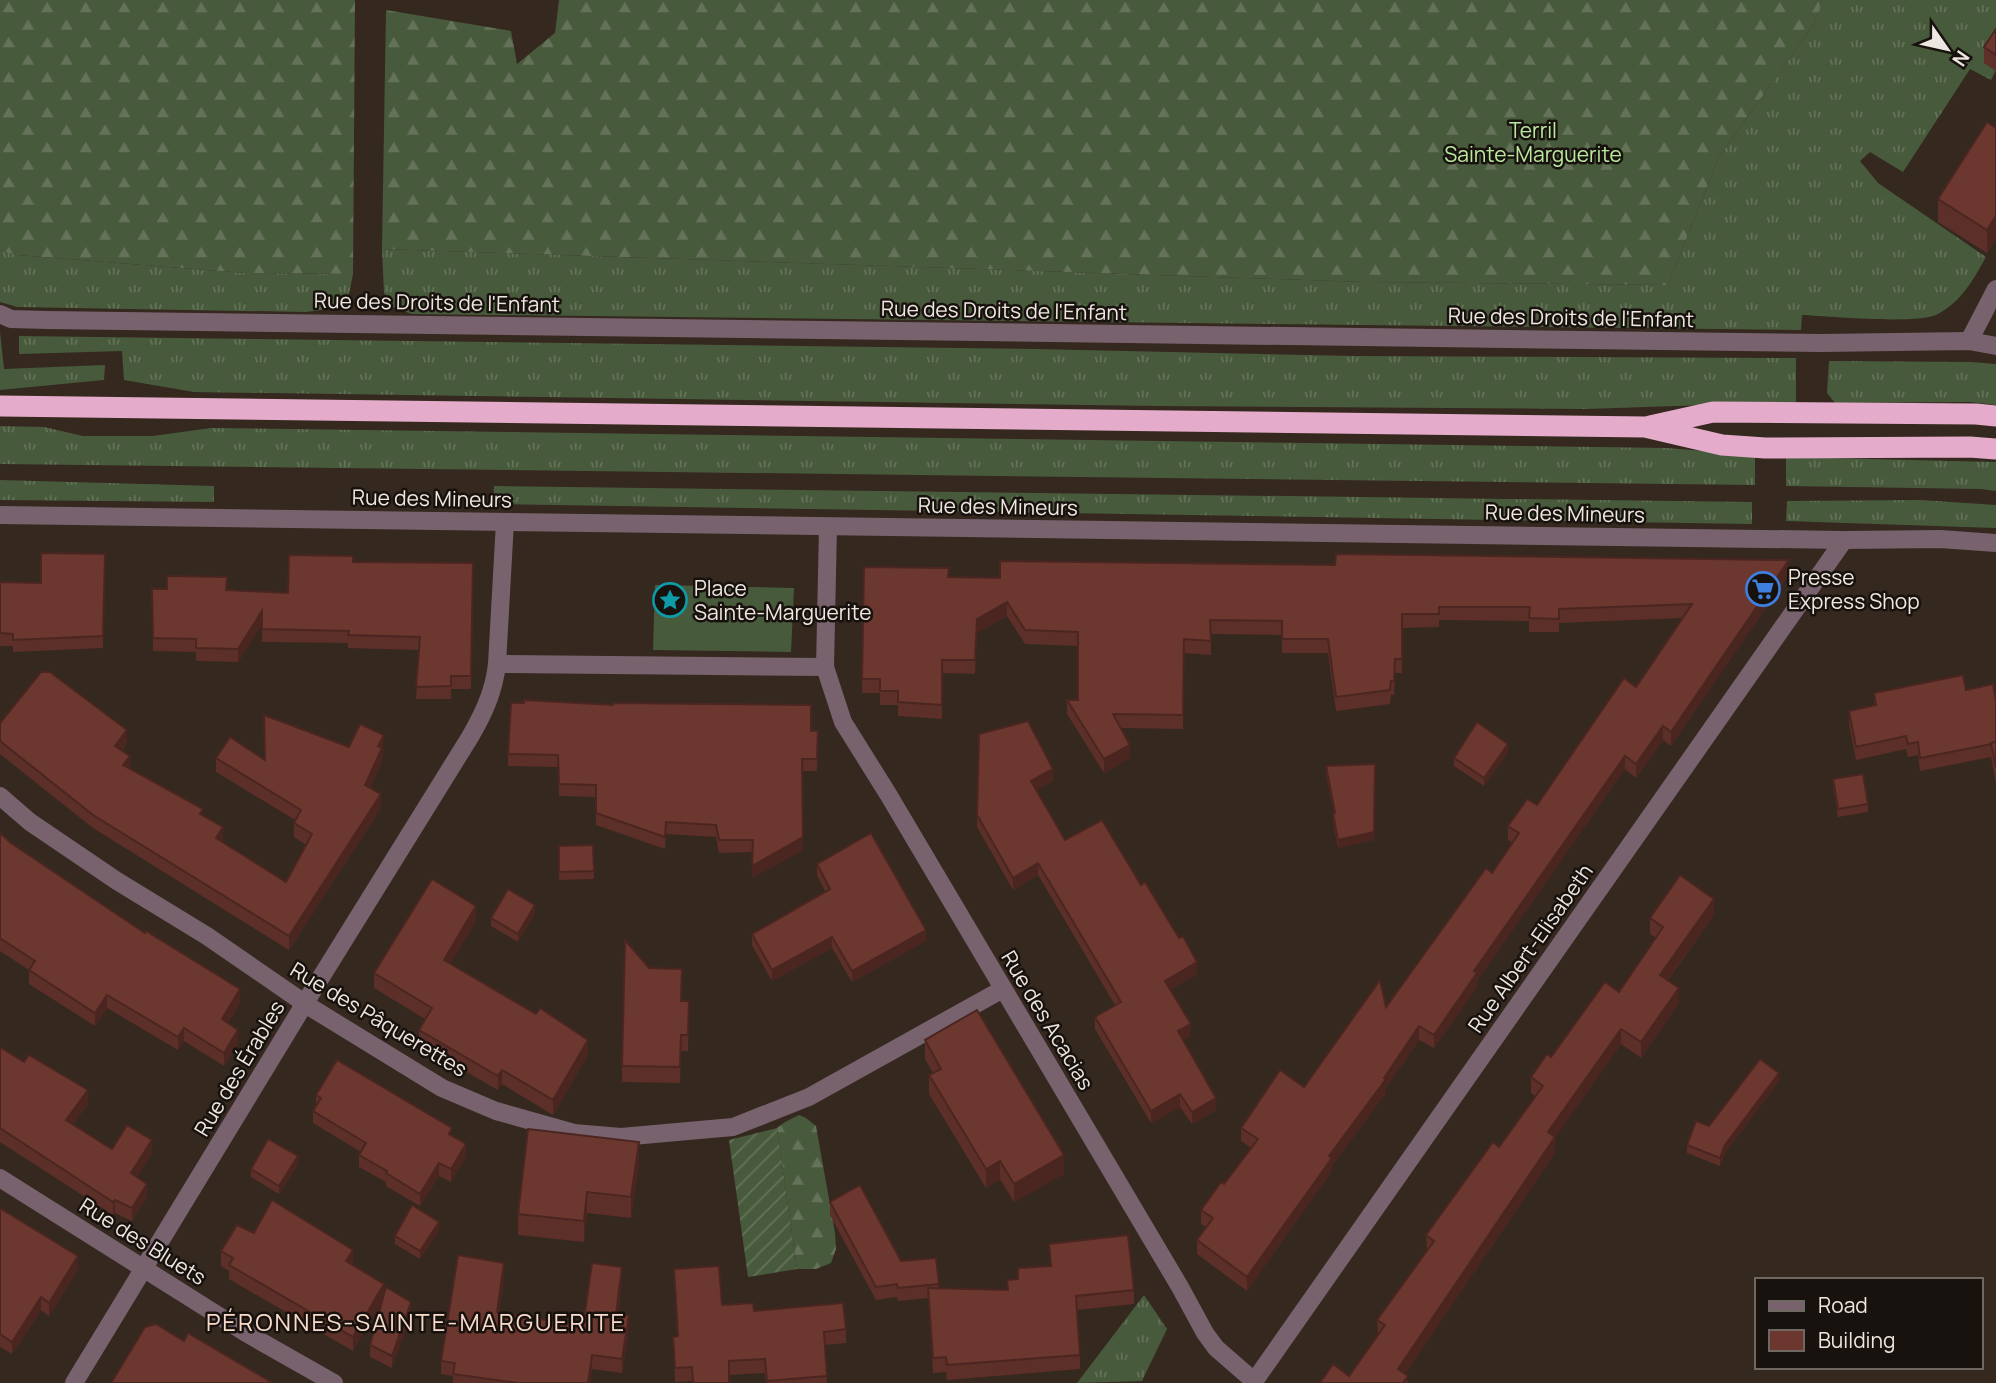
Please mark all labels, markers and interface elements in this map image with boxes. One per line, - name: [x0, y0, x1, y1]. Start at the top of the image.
- north arrow: [1912, 14, 1982, 84]
- text: N: [1946, 46, 1976, 71]
- park label: Terril Sainte-Marguerite: [1444, 116, 1622, 168]
- street label: Rue des Droits de l'Enfant: [314, 286, 560, 318]
- street label: Rue des Droits de l'Enfant: [881, 294, 1127, 326]
- street label: Rue des Droits de l'Enfant: [1448, 301, 1694, 333]
- street label: Rue des Mineurs: [352, 483, 512, 513]
- street label: Rue des Mineurs: [918, 491, 1078, 521]
- street label: Rue des Mineurs: [1485, 498, 1645, 528]
- place label: Presse Express Shop: [1788, 563, 1920, 615]
- supermarket icon: Presse Express Shop: [1744, 570, 1782, 608]
- place label: Place Sainte-Marguerite: [694, 574, 871, 626]
- place icon: Place Sainte-Marguerite: [651, 581, 689, 619]
- street label: Rue Albert-Elisabeth: [1461, 858, 1599, 1038]
- street label: Rue des Acacias: [995, 945, 1101, 1095]
- street label: Rue des Pâquerettes: [285, 955, 473, 1083]
- street label: Rue des Érables: [187, 995, 291, 1141]
- street label: Rue des Bluets: [74, 1191, 212, 1291]
- legend: [1755, 1278, 1982, 1369]
- text: Road: [1818, 1291, 1868, 1319]
- district label: PÉRONNES-SAINTE-MARGUERITE: [206, 1305, 626, 1338]
- text: Building: [1818, 1326, 1895, 1354]

